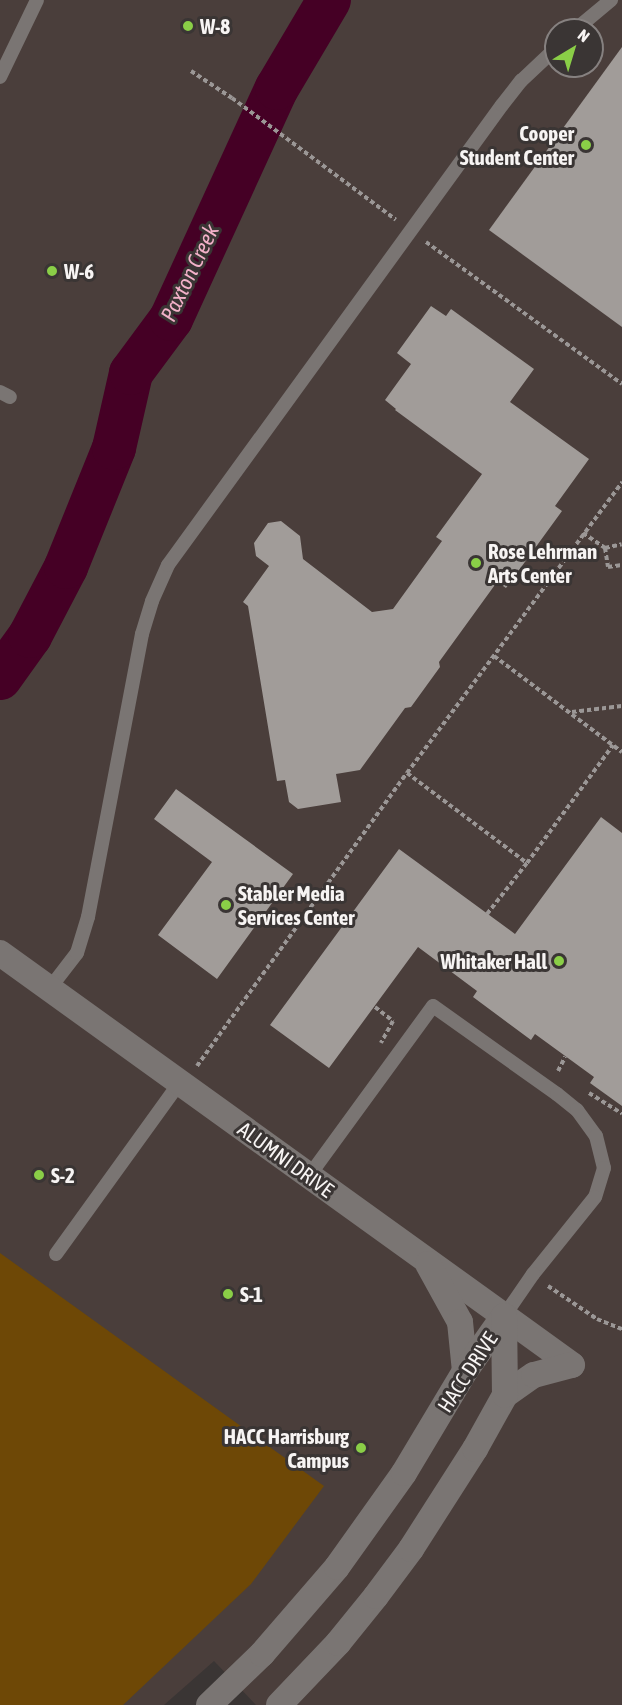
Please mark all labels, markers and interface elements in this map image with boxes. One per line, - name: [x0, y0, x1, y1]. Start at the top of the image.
- place label: W-8: [200, 13, 230, 39]
- north arrow: [544, 18, 604, 78]
- marker: W-8: [181, 19, 195, 33]
- text: N: [575, 25, 593, 45]
- place label: Cooper Student Center: [460, 120, 574, 170]
- marker: Cooper Student Center: [579, 138, 593, 152]
- water label: Paxton Creek: [155, 220, 225, 326]
- place label: W-6: [64, 258, 94, 284]
- marker: W-6: [45, 264, 59, 278]
- place label: Rose Lehrman Arts Center: [488, 538, 597, 588]
- marker: Rose Lehrman Arts Center: [469, 556, 483, 570]
- place label: Stabler Media Services Center: [238, 880, 354, 930]
- marker: Stabler Media Services Center: [219, 898, 233, 912]
- place label: Whitaker Hall: [440, 948, 547, 974]
- marker: Whitaker Hall: [552, 954, 566, 968]
- street label: ALUMNI DRIVE: [233, 1116, 339, 1202]
- place label: S-2: [51, 1162, 75, 1188]
- marker: S-2: [32, 1168, 46, 1182]
- place label: S-1: [240, 1281, 263, 1307]
- marker: S-1: [221, 1287, 235, 1301]
- street label: HACC DRIVE: [432, 1327, 502, 1417]
- place label: HACC Harrisburg Campus: [224, 1423, 349, 1473]
- marker: HACC Harrisburg Campus: [354, 1441, 368, 1455]

